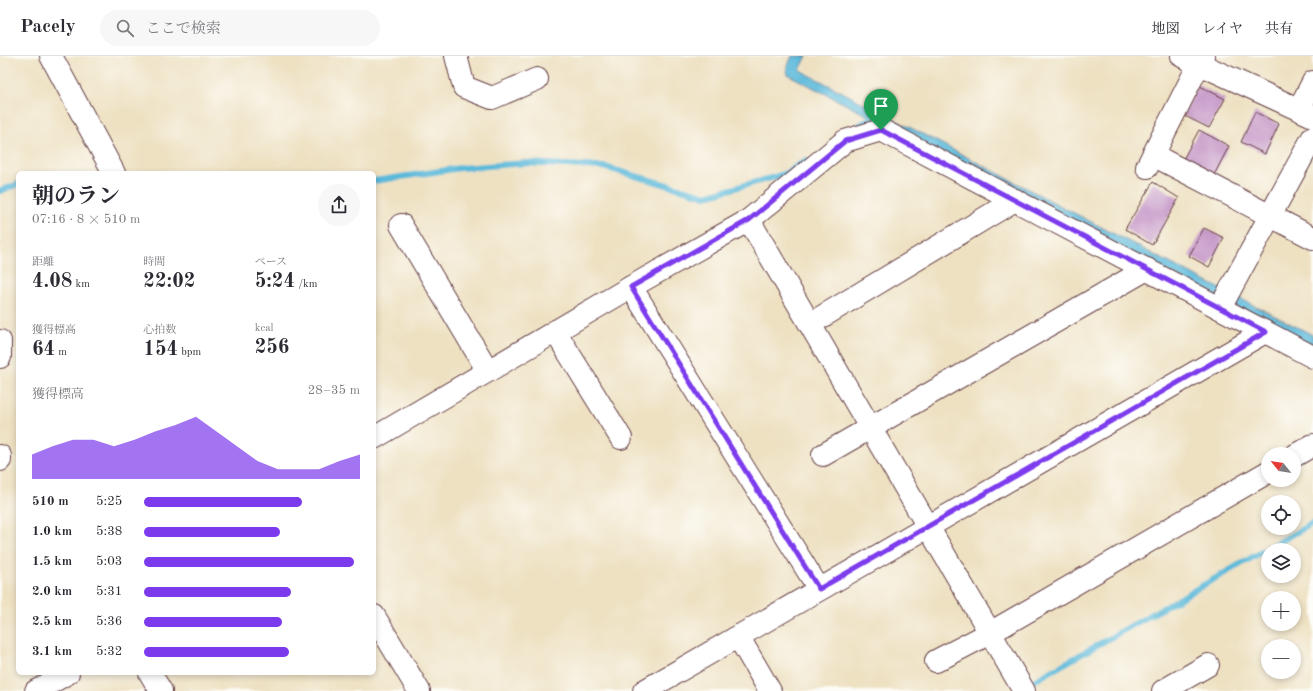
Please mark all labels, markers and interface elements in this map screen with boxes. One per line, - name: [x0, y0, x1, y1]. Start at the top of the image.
- search box: [100, 10, 380, 46]
- icon: search: [114, 17, 136, 39]
- text: Pacely: [20, 18, 76, 37]
- text: ここで検索: [146, 22, 221, 37]
- text: 地図: [1152, 22, 1180, 36]
- text: レイヤ: [1202, 22, 1243, 36]
- text: 共有: [1265, 22, 1293, 36]
- pin: [864, 89, 898, 130]
- icon: arrive: [870, 95, 892, 117]
- button: share: [318, 184, 360, 226]
- text: 朝のラン: [32, 186, 120, 208]
- text: 07:16 · 8 × 510 m: [32, 213, 140, 226]
- text: 距離: [32, 257, 54, 268]
- text: 時間: [143, 257, 165, 268]
- text: ペース: [255, 257, 287, 268]
- text: 4.08: [32, 272, 72, 292]
- text: 22:02: [143, 272, 195, 292]
- text: 5:24: [255, 272, 295, 292]
- text: km: [72, 279, 90, 290]
- text: /km: [295, 279, 318, 290]
- text: kcal: [255, 323, 274, 334]
- text: 獲得標高: [32, 325, 76, 336]
- text: 心拍数: [143, 325, 176, 336]
- text: 256: [255, 338, 289, 358]
- text: 64: [32, 340, 55, 360]
- text: 154: [143, 340, 178, 360]
- text: m: [55, 347, 67, 358]
- text: bpm: [178, 347, 201, 358]
- text: 28–35 m: [308, 384, 360, 397]
- text: 獲得標高: [32, 388, 84, 401]
- north arrow: [1261, 447, 1301, 487]
- map controls: [1261, 447, 1301, 679]
- text: 510 m: [32, 495, 69, 508]
- text: 5:25: [96, 495, 122, 508]
- button: locate: [1261, 495, 1301, 535]
- text: 1.0 km: [32, 525, 72, 538]
- text: 5:38: [96, 525, 122, 538]
- button: layers: [1261, 543, 1301, 583]
- text: 1.5 km: [32, 555, 72, 568]
- text: 5:03: [96, 555, 122, 568]
- text: 2.0 km: [32, 585, 72, 598]
- text: 5:31: [96, 585, 122, 598]
- button: +: [1261, 591, 1301, 631]
- text: 2.5 km: [32, 615, 72, 628]
- text: 5:36: [96, 615, 122, 628]
- button: −: [1261, 639, 1301, 679]
- text: 3.1 km: [32, 645, 72, 658]
- text: 5:32: [96, 645, 122, 658]

